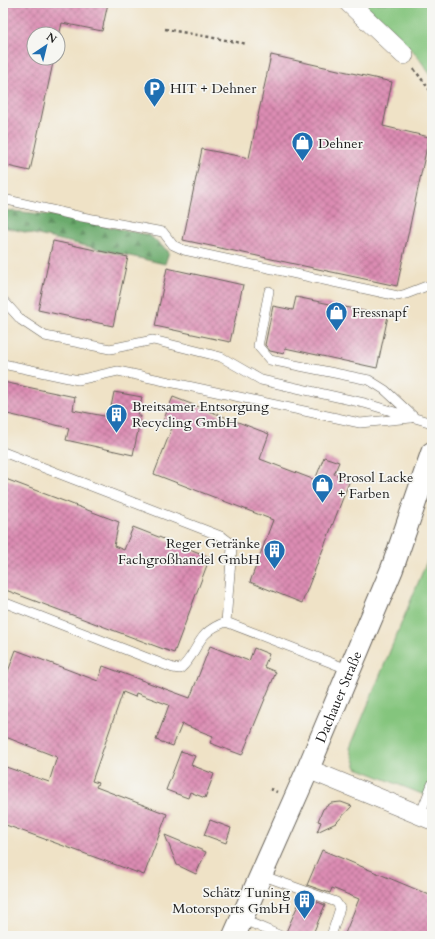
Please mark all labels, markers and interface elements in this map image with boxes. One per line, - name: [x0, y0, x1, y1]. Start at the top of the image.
- north arrow: [26, 26, 66, 66]
- text: N: [43, 29, 60, 47]
- parking icon: HIT + Dehner: [142, 75, 168, 108]
- place label: HIT + Dehner: [170, 79, 257, 98]
- shop icon: Dehner: [290, 130, 316, 163]
- place label: Dehner: [318, 134, 364, 153]
- shop icon: Fressnapf: [323, 299, 349, 332]
- place label: Fressnapf: [352, 303, 409, 322]
- place label: Breitsamer Entsorgung Recycling GmbH: [132, 397, 269, 432]
- building icon: Breitsamer Entsorgung Recycling GmbH: [104, 401, 130, 434]
- place label: Prosol Lacke + Farben: [338, 468, 413, 503]
- shop icon: Prosol Lacke + Farben: [310, 472, 336, 505]
- place label: Reger Getränke Fachgroßhandel GmbH: [118, 534, 260, 569]
- building icon: Reger Getränke Fachgroßhandel GmbH: [262, 538, 288, 571]
- street label: Dachauer Straße: [311, 648, 366, 746]
- place label: Schätz Tuning Motorsports GmbH: [172, 883, 290, 918]
- building icon: Schätz Tuning Motorsports GmbH: [292, 887, 318, 920]

